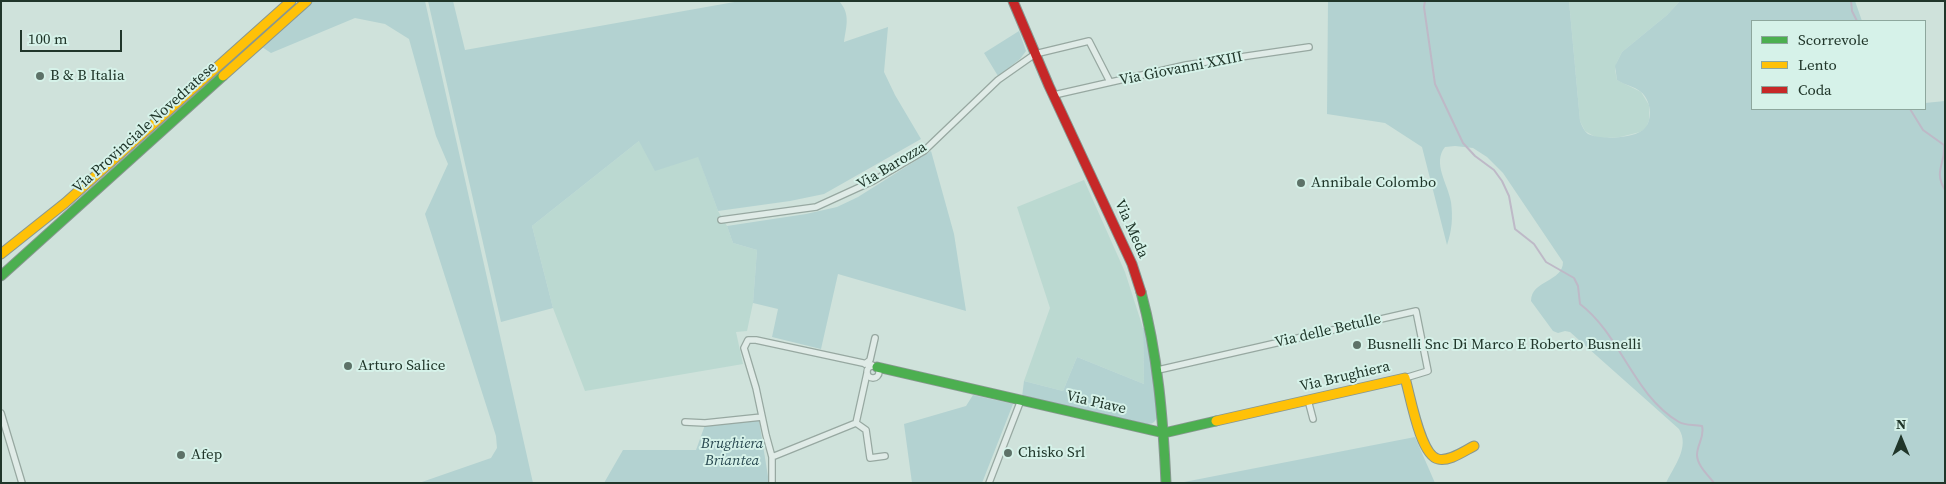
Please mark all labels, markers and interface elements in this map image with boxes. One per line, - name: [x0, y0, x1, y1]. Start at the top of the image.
- scale bar: [22, 20, 125, 52]
- legend: [1751, 20, 1926, 110]
- text: 100 m: [28, 28, 68, 49]
- text: Scorrevole: [1798, 29, 1869, 50]
- street label: Via Giovanni XXIII: [1118, 48, 1244, 90]
- text: Lento: [1798, 54, 1837, 75]
- street label: Via Provinciale Novedratese: [69, 59, 221, 197]
- place label: B & B Italia: [50, 67, 125, 85]
- marker: B & B Italia: [34, 70, 46, 82]
- text: Coda: [1798, 79, 1832, 100]
- street label: Via Barozza: [854, 138, 930, 194]
- place label: Annibale Colombo: [1311, 174, 1436, 192]
- marker: Annibale Colombo: [1295, 177, 1307, 189]
- street label: Via Meda: [1110, 197, 1152, 261]
- street label: Via delle Betulle: [1273, 310, 1383, 352]
- place label: Busnelli Snc Di Marco E Roberto Busnelli: [1367, 336, 1641, 354]
- marker: Busnelli Snc Di Marco E Roberto Busnelli: [1351, 339, 1363, 351]
- place label: Arturo Salice: [358, 357, 445, 375]
- street label: Via Brughiera: [1298, 358, 1392, 396]
- marker: Arturo Salice: [342, 360, 354, 372]
- street label: Via Piave: [1064, 387, 1128, 419]
- north arrow: [1876, 414, 1926, 464]
- text: N: [1896, 414, 1906, 434]
- park label: Brughiera Briantea: [701, 435, 763, 470]
- place label: Chisko Srl: [1018, 444, 1085, 462]
- place label: Afep: [191, 446, 222, 464]
- marker: Chisko Srl: [1002, 447, 1014, 459]
- marker: Afep: [175, 449, 187, 461]

